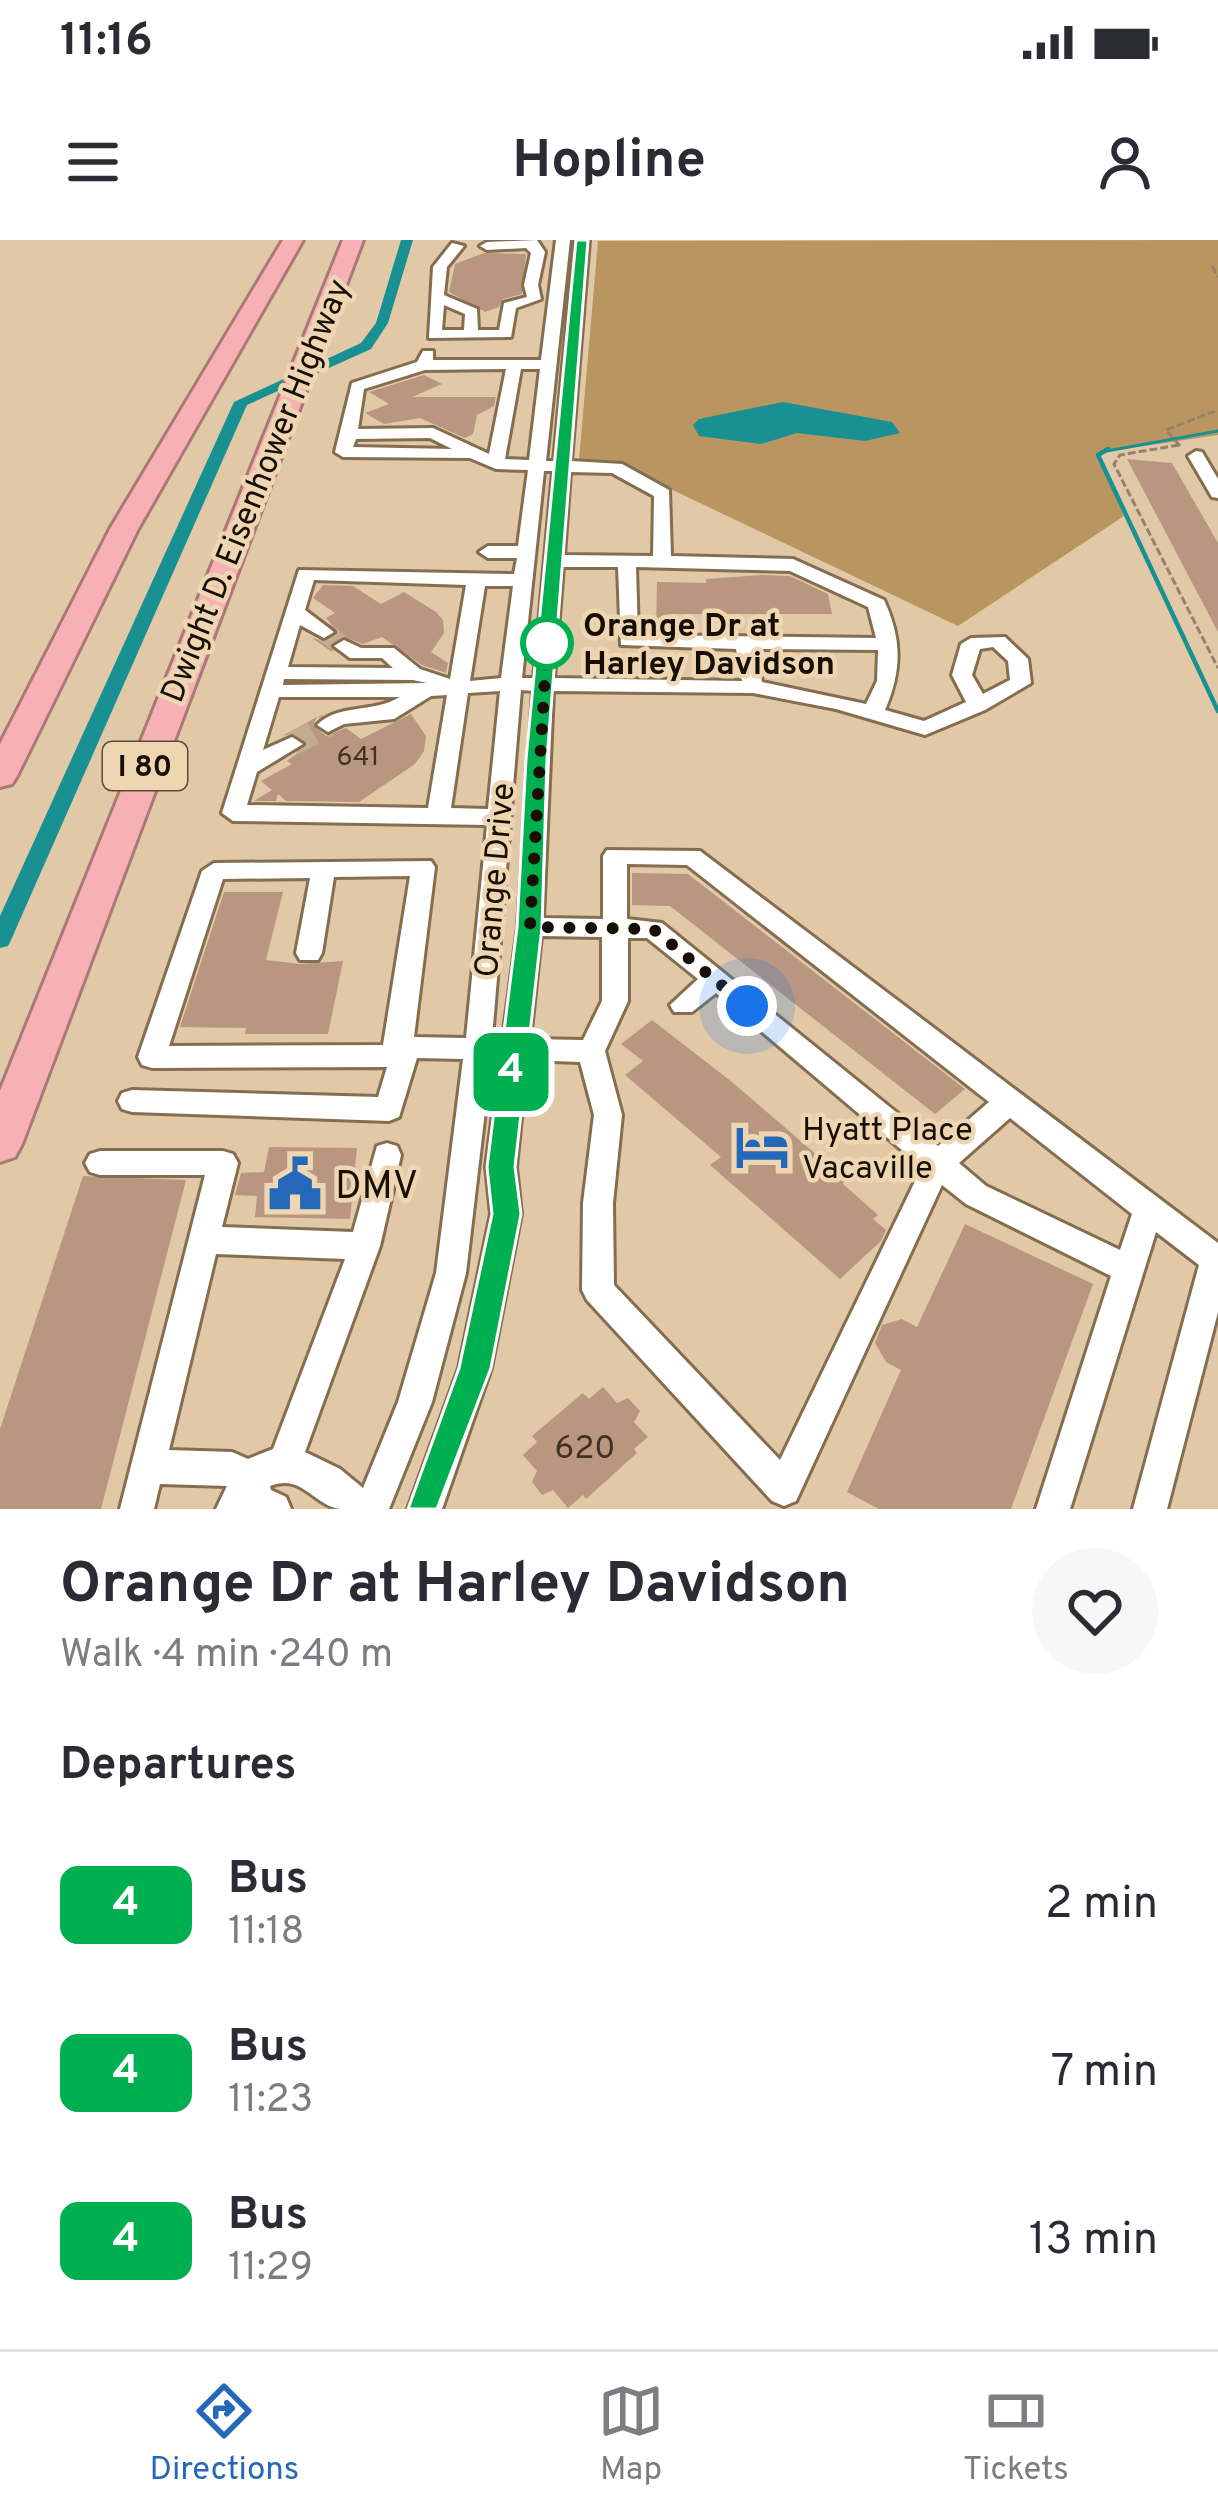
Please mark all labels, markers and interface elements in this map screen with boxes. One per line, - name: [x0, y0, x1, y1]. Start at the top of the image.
- text: 11:16: [60, 14, 153, 71]
- text: Hopline: [512, 128, 706, 197]
- icon: menu: [60, 129, 126, 195]
- icon: person: [1092, 129, 1158, 195]
- street label: Dwight D. Eisenhower Highway: [153, 274, 362, 709]
- place label: Orange Dr at Harley Davidson: [583, 607, 835, 687]
- marker: Orange Dr at Harley Davidson: [522, 618, 572, 668]
- house number: 641: [337, 741, 379, 775]
- road number: I 80: [103, 742, 187, 790]
- street label: Orange Drive: [468, 781, 526, 979]
- your location: [717, 976, 777, 1036]
- line badge: 4: [472, 1033, 550, 1111]
- text: 4: [498, 1045, 525, 1098]
- place label: Hyatt Place Vacaville: [802, 1111, 973, 1191]
- hotel icon: Hyatt Place Vacaville: [733, 1118, 791, 1176]
- public building icon: DMV: [266, 1155, 324, 1213]
- place label: DMV: [335, 1164, 418, 1213]
- house number: 620: [554, 1429, 616, 1471]
- button: heart: [1032, 1548, 1158, 1674]
- text: Orange Dr at Harley Davidson: [60, 1551, 850, 1623]
- text: Walk · 4 min · 240 m: [60, 1632, 393, 1681]
- text: Departures: [60, 1738, 296, 1795]
- text: Bus: [228, 1852, 308, 1909]
- text: 2 min: [1045, 1877, 1158, 1934]
- text: 4: [113, 1878, 140, 1931]
- text: 11:18: [228, 1909, 304, 1958]
- text: Bus: [228, 2020, 308, 2077]
- text: 7 min: [1051, 2045, 1158, 2102]
- text: 4: [113, 2046, 140, 2099]
- text: 11:23: [228, 2077, 313, 2126]
- text: Bus: [228, 2188, 308, 2245]
- text: 13 min: [1029, 2213, 1158, 2270]
- text: 4: [113, 2214, 140, 2267]
- text: 11:29: [228, 2245, 313, 2294]
- tab: Directions: [149, 2378, 299, 2492]
- tab: Map: [598, 2378, 664, 2492]
- tab: Tickets: [963, 2378, 1069, 2492]

